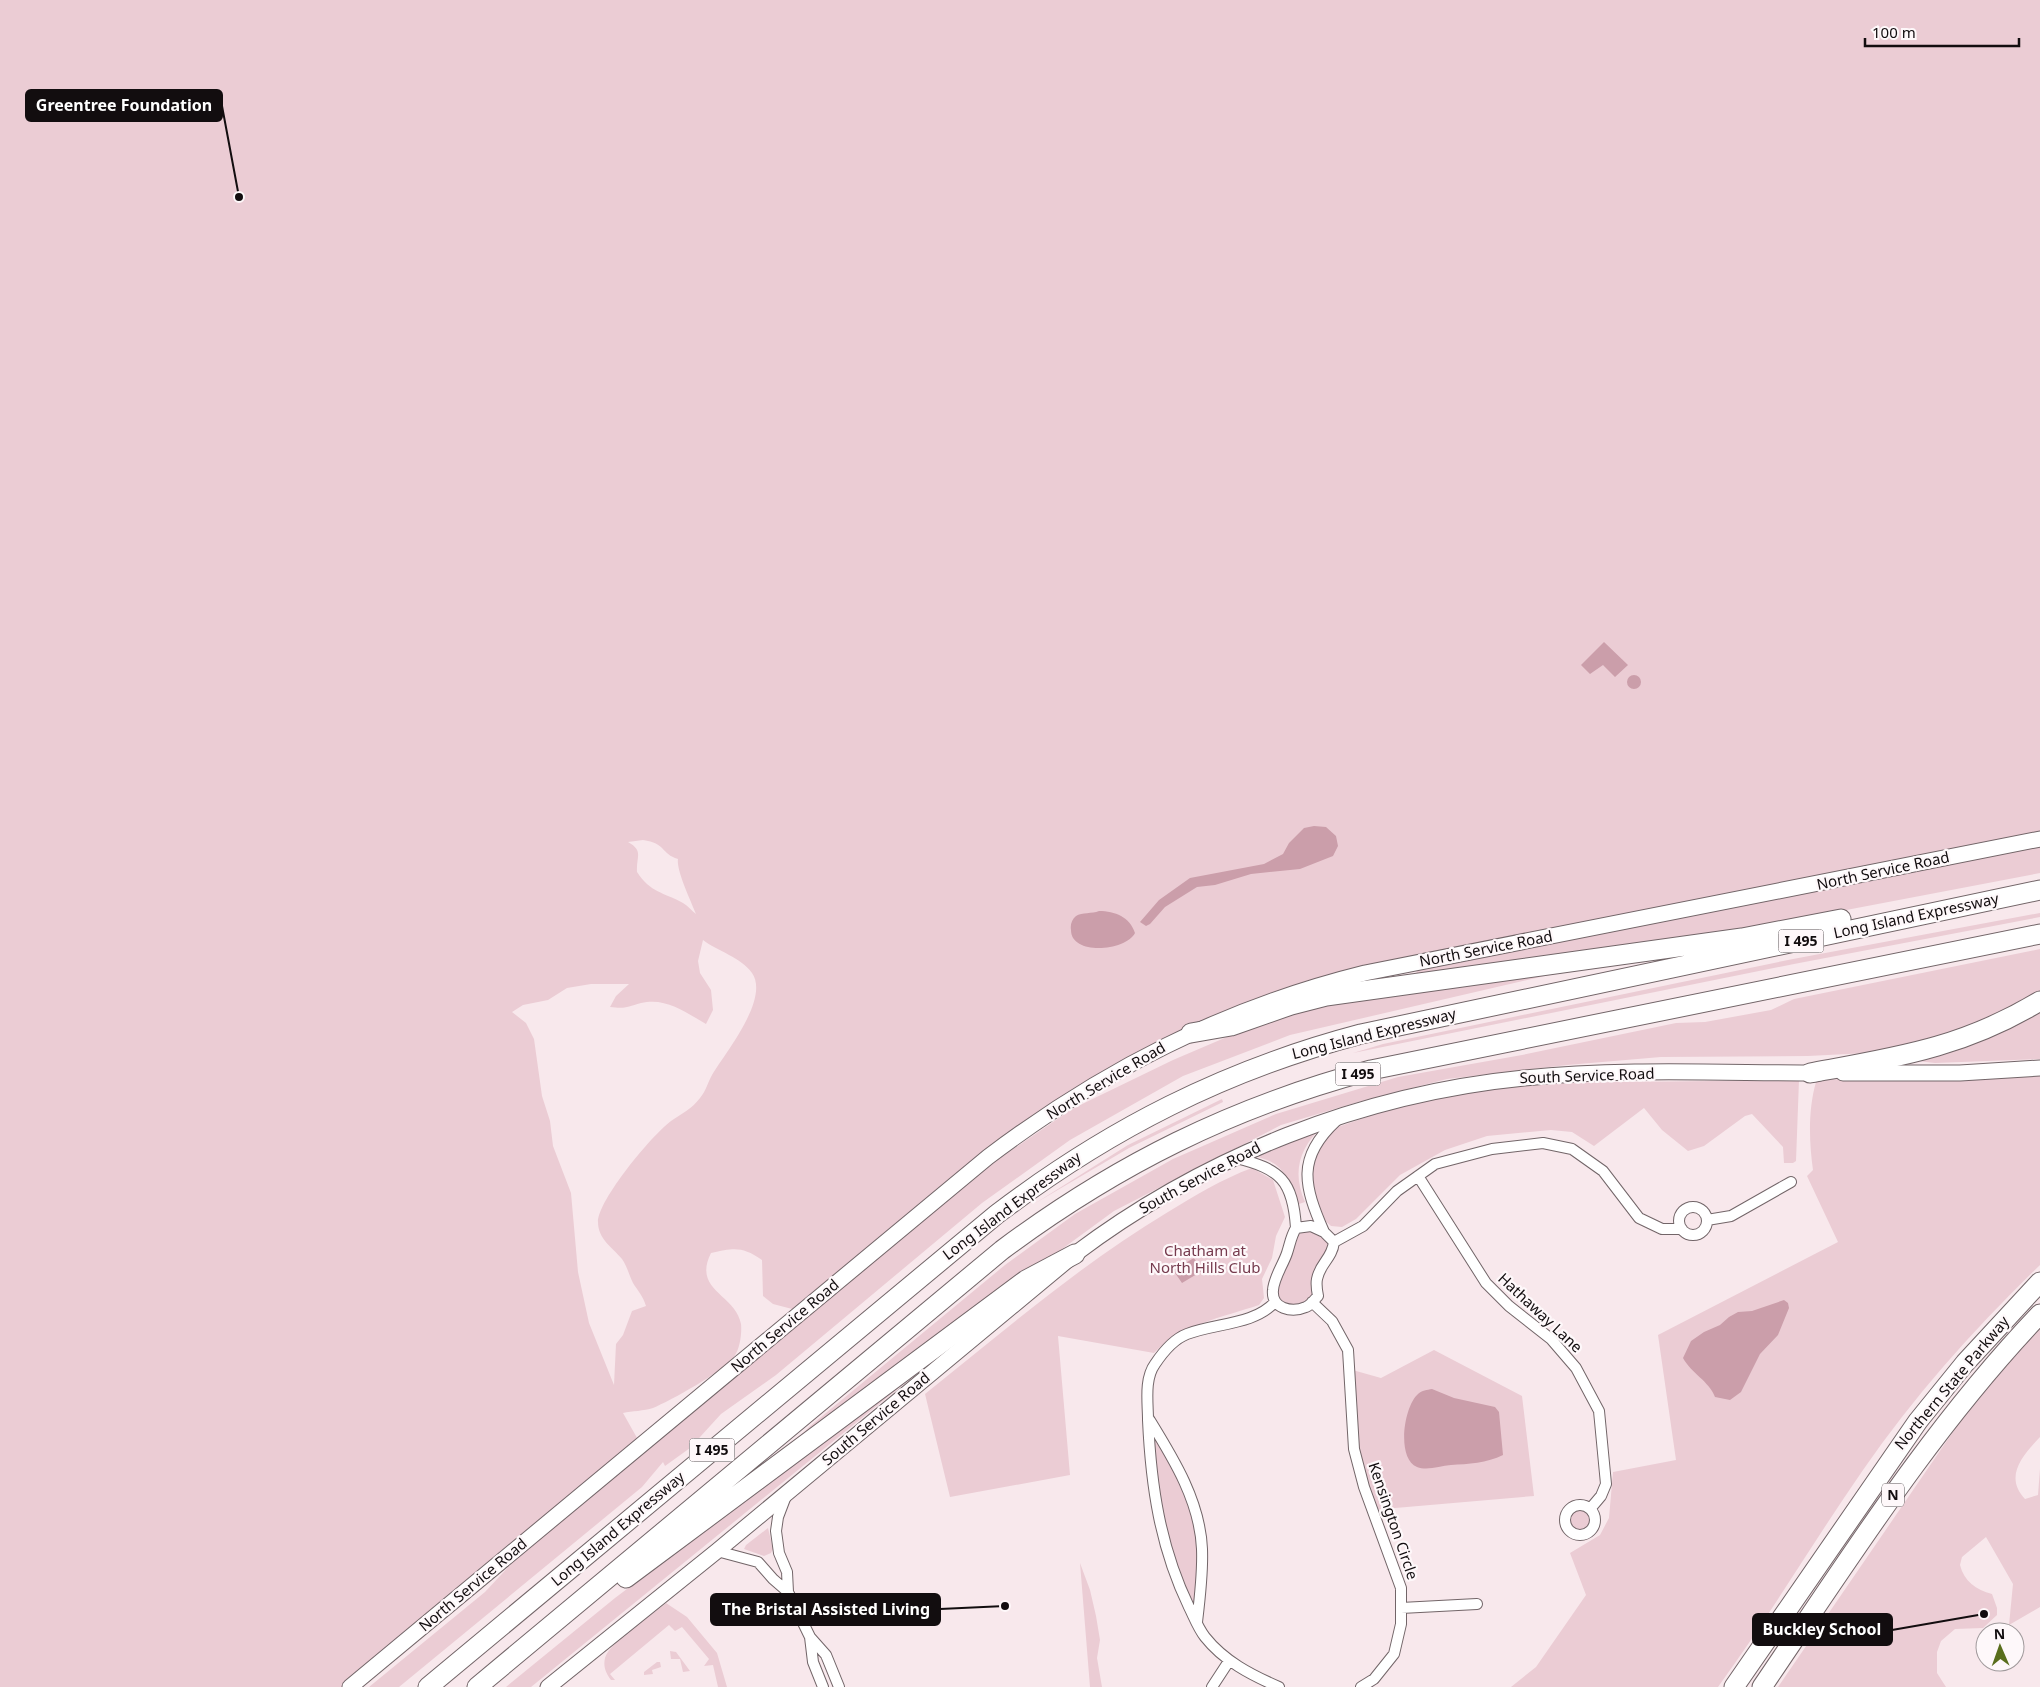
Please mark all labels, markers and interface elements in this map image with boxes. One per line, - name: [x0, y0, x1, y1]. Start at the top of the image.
- scale bar: [1865, 15, 2019, 47]
- text: 100 m: [1872, 22, 1916, 42]
- callout: Greentree Foundation: [26, 90, 222, 121]
- text: Greentree Foundation: [36, 94, 212, 116]
- street label: North Service Road: [1815, 846, 1951, 894]
- street label: Long Island Expressway: [1831, 888, 2001, 942]
- street label: North Service Road: [1418, 925, 1554, 971]
- road number: I 495: [1778, 929, 1824, 952]
- street label: Long Island Expressway: [1290, 1003, 1458, 1063]
- street label: North Service Road: [1042, 1037, 1169, 1124]
- road number: I 495: [1336, 1062, 1380, 1086]
- street label: South Service Road: [1519, 1063, 1655, 1087]
- street label: South Service Road: [1135, 1137, 1264, 1218]
- street label: Long Island Expressway: [938, 1146, 1085, 1264]
- park label: Chatham at North Hills Club: [1150, 1240, 1260, 1277]
- street label: Hathaway Lane: [1494, 1268, 1587, 1357]
- street label: North Service Road: [726, 1274, 843, 1376]
- street label: Northern State Parkway: [1889, 1311, 2013, 1453]
- street label: South Service Road: [817, 1367, 934, 1469]
- road number: I 495: [690, 1438, 734, 1462]
- street label: Kensington Circle: [1364, 1459, 1423, 1582]
- street label: Long Island Expressway: [546, 1466, 689, 1590]
- road number: N: [1882, 1484, 1904, 1506]
- street label: North Service Road: [414, 1533, 531, 1635]
- callout: The Bristal Assisted Living: [711, 1594, 940, 1625]
- text: The Bristal Assisted Living: [722, 1598, 930, 1620]
- callout: Buckley School: [1753, 1614, 1892, 1645]
- text: Buckley School: [1763, 1618, 1881, 1640]
- north arrow: [1975, 1622, 2025, 1672]
- text: N: [1994, 1624, 2006, 1643]

